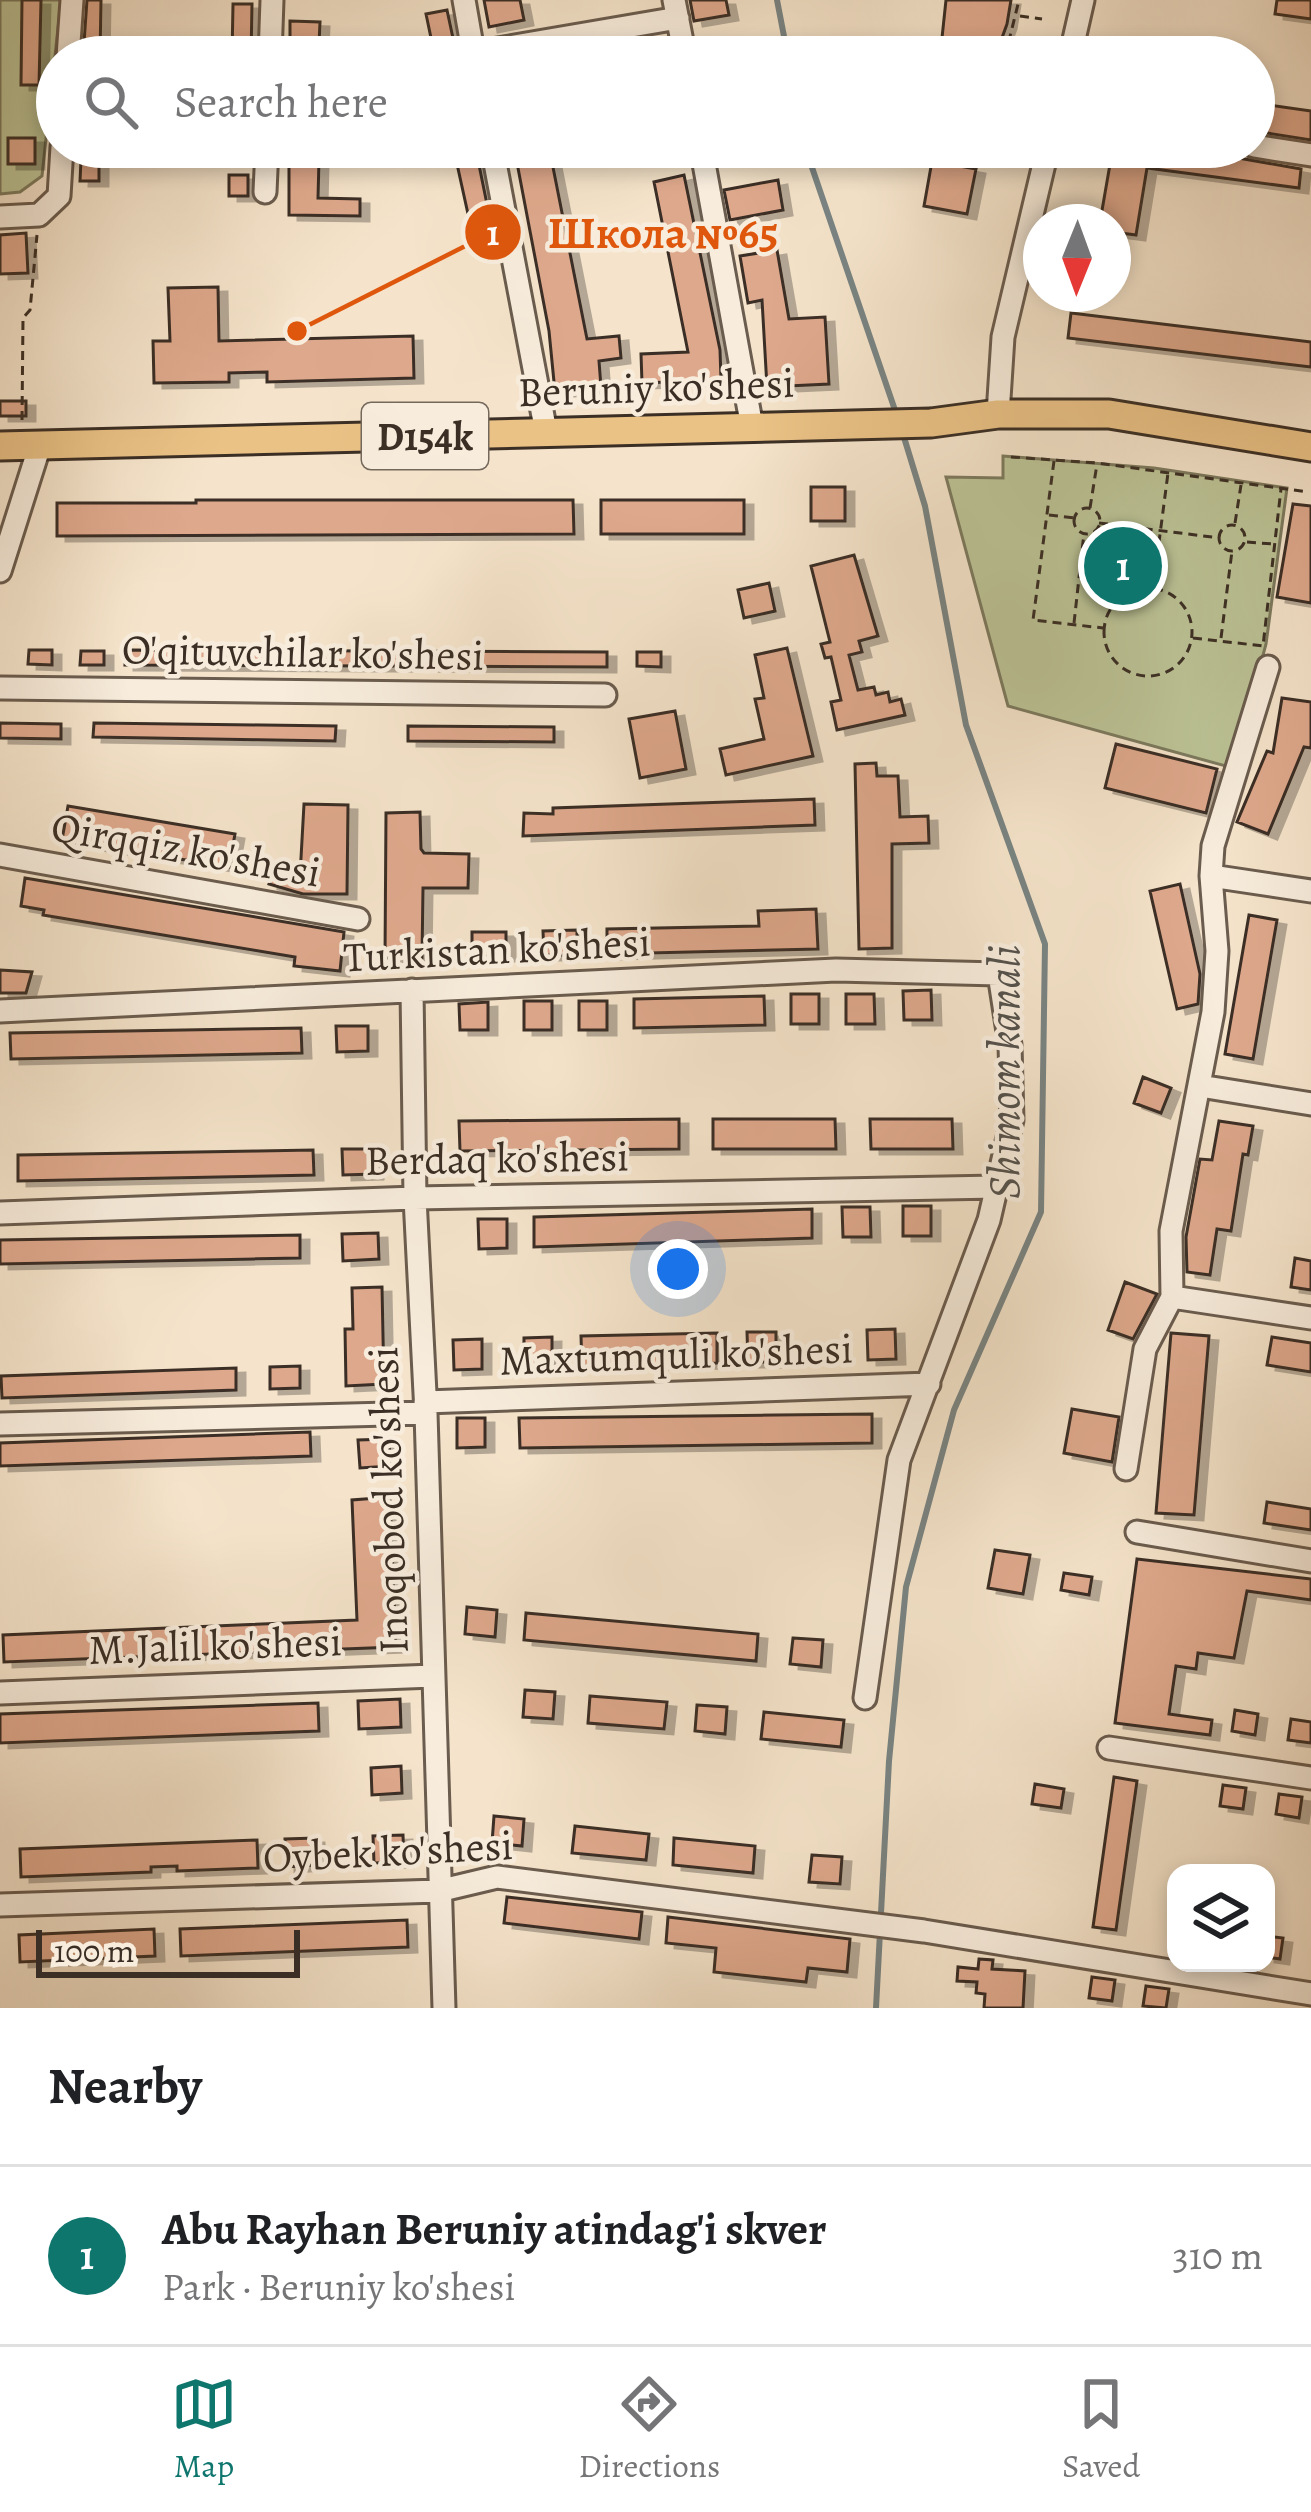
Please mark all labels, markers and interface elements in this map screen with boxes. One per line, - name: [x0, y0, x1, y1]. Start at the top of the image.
- search box: [36, 36, 1275, 168]
- icon: search: [78, 69, 144, 135]
- text: Search here: [174, 71, 388, 133]
- callout: Школа №65: [463, 192, 802, 273]
- text: Школа №65: [548, 202, 778, 264]
- north arrow: [1023, 204, 1131, 312]
- text: 1: [487, 208, 500, 257]
- street label: Beruniy ko'shesi: [517, 354, 795, 420]
- road number: D154k: [362, 403, 488, 469]
- pin: 1: [1084, 521, 1162, 611]
- street label: O'qituvchilar ko'shesi: [121, 620, 485, 684]
- street label: Qirqqiz ko'shesi: [47, 797, 325, 901]
- street label: Turkistan ko'shesi: [342, 912, 652, 986]
- water label: Shimom kanali: [973, 945, 1035, 1199]
- street label: Berdaq ko'shesi: [365, 1127, 629, 1189]
- your location: [648, 1239, 708, 1299]
- street label: Maxtumquli ko'shesi: [498, 1319, 854, 1389]
- street label: Inoqobod ko'shesi: [354, 1346, 422, 1654]
- street label: M.Jalil ko'shesi: [87, 1612, 343, 1678]
- street label: Oybek ko'shesi: [262, 1816, 514, 1886]
- map controls: [1167, 1864, 1275, 1972]
- button: layers: [1167, 1864, 1275, 1972]
- scale bar: [36, 1924, 300, 1977]
- text: 100 m: [54, 1928, 134, 1973]
- text: Nearby: [48, 2051, 202, 2121]
- text: Abu Rayhan Beruniy atindag'i skver: [162, 2198, 827, 2260]
- text: 1: [80, 2229, 94, 2282]
- text: 310 m: [1172, 2229, 1263, 2282]
- text: Park · Beruniy ko'shesi: [162, 2260, 515, 2313]
- tab: Map: [171, 2371, 237, 2488]
- tab: Directions: [579, 2371, 720, 2488]
- tab: Saved: [1062, 2371, 1140, 2488]

